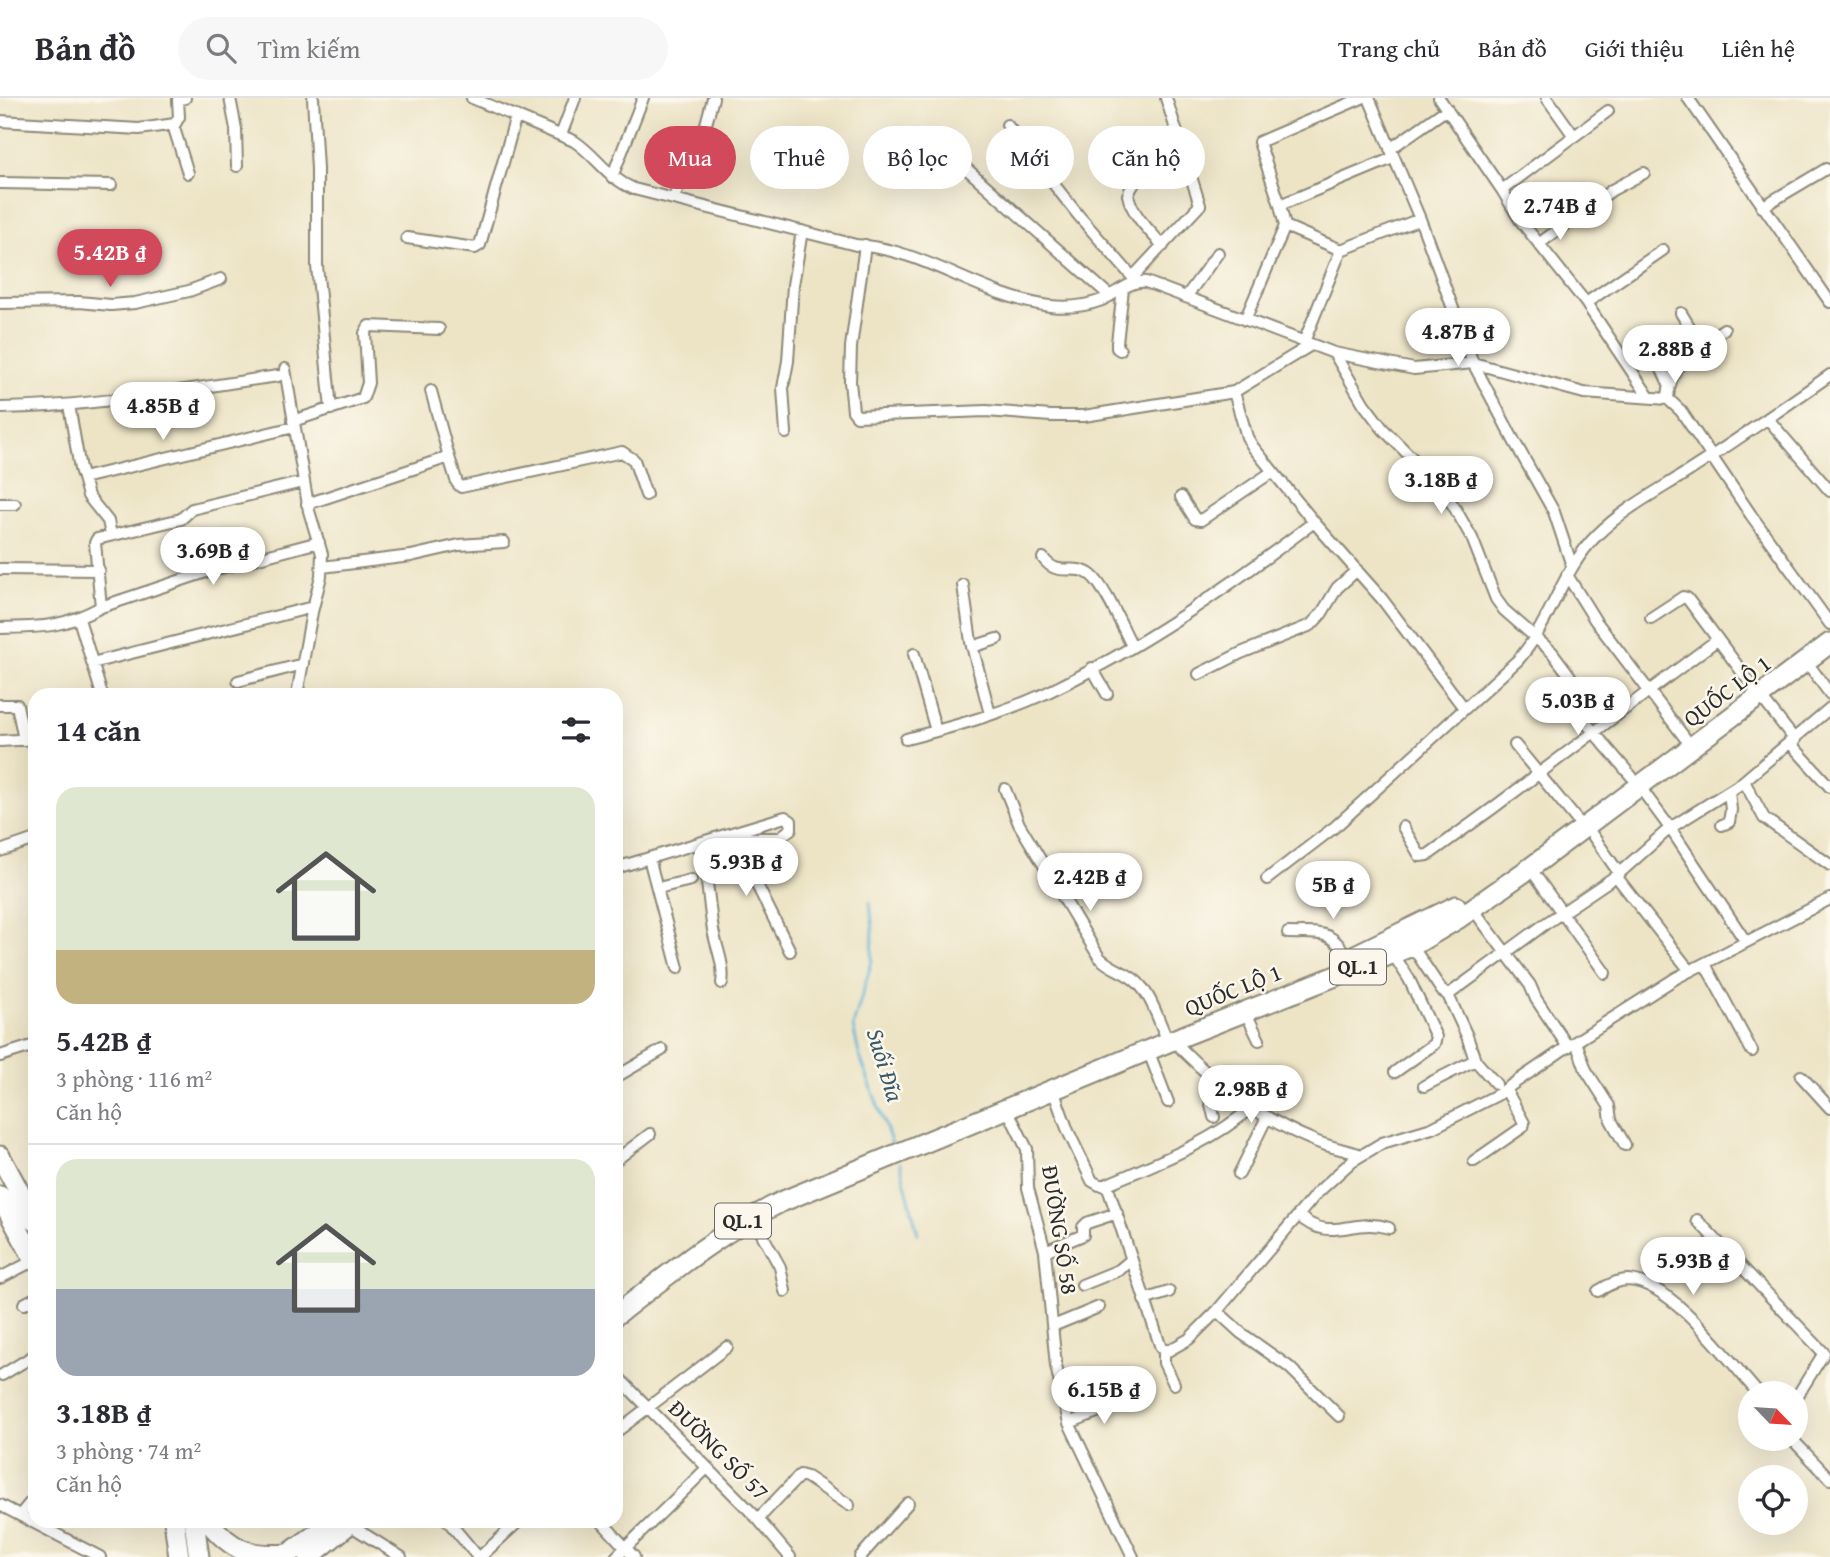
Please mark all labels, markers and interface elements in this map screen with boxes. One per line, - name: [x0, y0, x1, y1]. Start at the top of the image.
- search box: [178, 17, 668, 80]
- text: Bản đồ: [35, 24, 136, 72]
- icon: search: [202, 29, 240, 67]
- text: Tìm kiếm: [258, 29, 360, 68]
- text: Trang chủ: [1338, 31, 1440, 66]
- text: Bản đồ: [1478, 31, 1547, 66]
- text: Giới thiệu: [1585, 31, 1684, 66]
- text: Liên hệ: [1722, 31, 1795, 66]
- chip: Mua: [644, 126, 736, 189]
- chip: Thuê: [750, 126, 849, 189]
- chip: Bộ lọc: [863, 126, 972, 189]
- chip: Mới: [986, 126, 1074, 189]
- chip: Căn hộ: [1088, 126, 1205, 189]
- pin: 2.74B ₫: [1495, 183, 1625, 242]
- text: 2.74B ₫: [1523, 188, 1597, 221]
- pin: 5.42B ₫: [45, 230, 175, 289]
- text: 5.42B ₫: [73, 235, 147, 268]
- pin: 4.87B ₫: [1393, 308, 1523, 368]
- text: 4.87B ₫: [1421, 314, 1495, 347]
- pin: 2.88B ₫: [1610, 326, 1740, 385]
- text: 2.88B ₫: [1638, 331, 1712, 364]
- pin: 4.85B ₫: [98, 382, 228, 442]
- text: 4.85B ₫: [126, 388, 200, 421]
- pin: 3.18B ₫: [1376, 456, 1506, 516]
- text: 3.18B ₫: [1404, 462, 1478, 495]
- pin: 3.69B ₫: [148, 528, 278, 587]
- text: 3.69B ₫: [176, 533, 250, 566]
- street label: QUỐC LỘ 1: [1676, 647, 1777, 734]
- pin: 5.03B ₫: [1513, 678, 1643, 737]
- text: 5.03B ₫: [1541, 683, 1615, 716]
- text: 14 căn: [56, 708, 141, 752]
- icon: filters: [557, 711, 595, 749]
- icon: home: [263, 833, 389, 959]
- pin: 5.93B ₫: [681, 838, 811, 898]
- text: 5.93B ₫: [709, 844, 783, 877]
- pin: 2.42B ₫: [1025, 854, 1155, 913]
- text: 2.42B ₫: [1053, 859, 1127, 892]
- pin: 5B ₫: [1292, 862, 1374, 921]
- text: 5B ₫: [1311, 867, 1355, 900]
- road number: QL.1: [1330, 950, 1386, 984]
- street label: QUỐC LỘ 1: [1179, 955, 1286, 1024]
- text: 5.42B ₫: [56, 1018, 152, 1062]
- water label: Suối Đĩa: [858, 1024, 913, 1106]
- text: 3 phòng · 116 m²: [56, 1062, 212, 1095]
- pin: 2.98B ₫: [1186, 1066, 1316, 1125]
- text: 2.98B ₫: [1214, 1071, 1288, 1104]
- text: Căn hộ: [56, 1095, 122, 1128]
- street label: ĐƯỜNG SỐ 58: [1034, 1163, 1087, 1297]
- road number: QL.1: [715, 1204, 771, 1238]
- icon: home: [263, 1205, 389, 1331]
- pin: 5.93B ₫: [1628, 1238, 1758, 1297]
- text: 5.93B ₫: [1656, 1243, 1730, 1276]
- pin: 6.15B ₫: [1039, 1366, 1169, 1426]
- text: 6.15B ₫: [1067, 1372, 1141, 1405]
- north arrow: [1738, 1381, 1808, 1451]
- map controls: [1738, 1381, 1808, 1535]
- text: 3.18B ₫: [56, 1390, 152, 1434]
- street label: ĐƯỜNG SỐ 57: [662, 1392, 777, 1507]
- text: 3 phòng · 74 m²: [56, 1434, 201, 1467]
- button: locate: [1738, 1465, 1808, 1535]
- text: Căn hộ: [56, 1467, 122, 1500]

